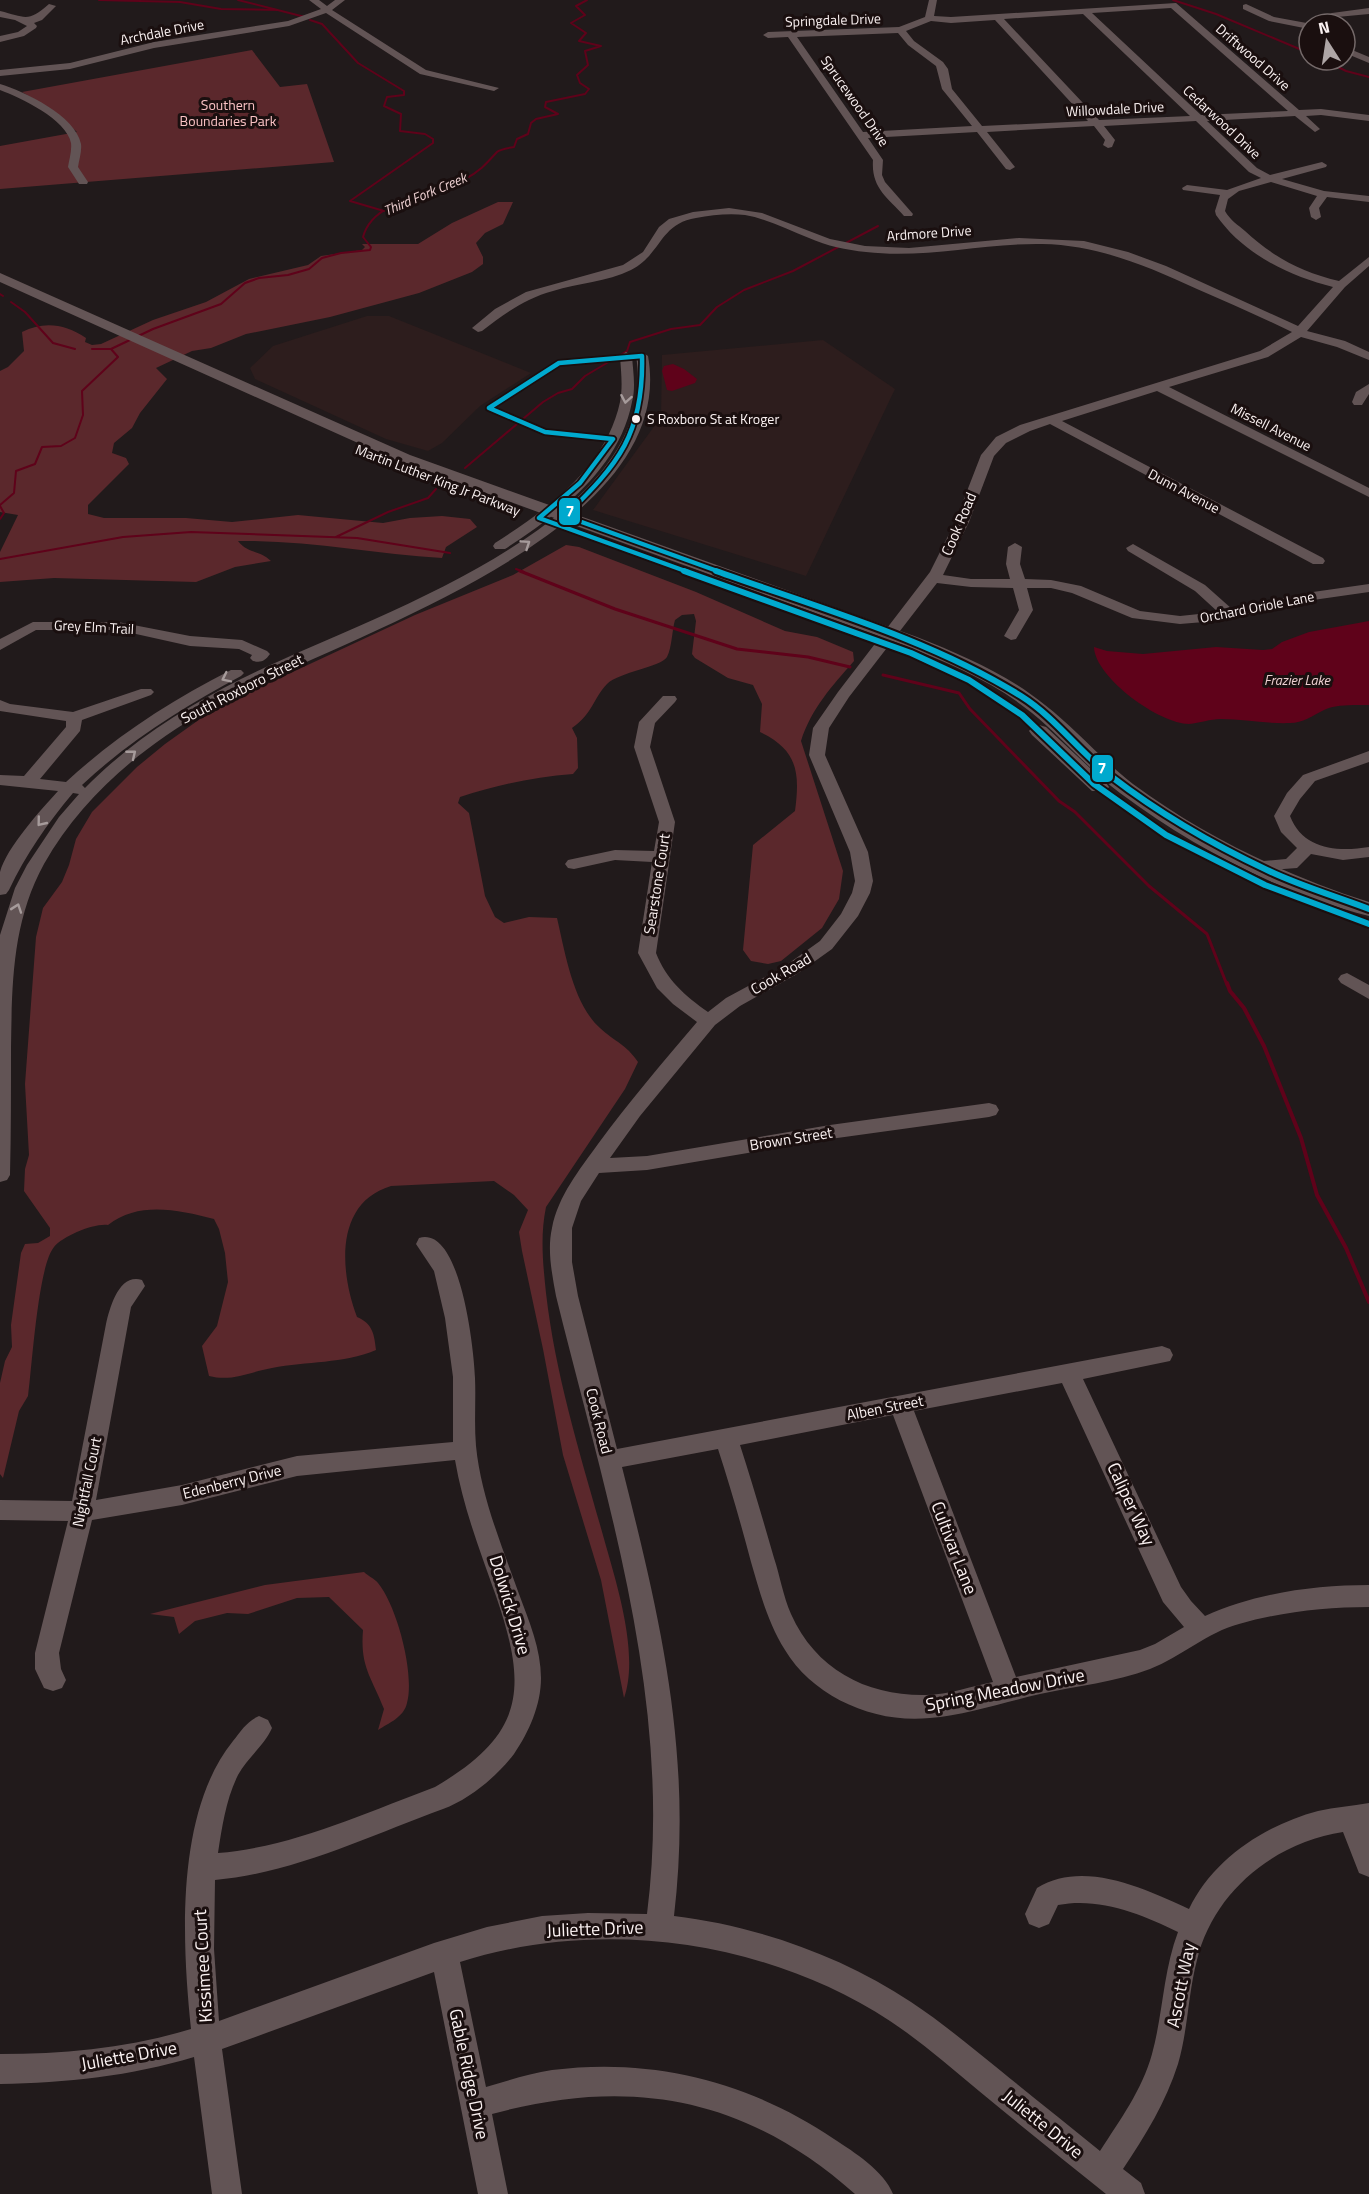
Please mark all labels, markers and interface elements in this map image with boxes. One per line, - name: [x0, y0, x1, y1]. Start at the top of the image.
- street label: Springdale Drive: [785, 7, 881, 32]
- north arrow: [1297, 12, 1357, 72]
- street label: Archdale Drive: [118, 13, 206, 50]
- text: N: [1316, 14, 1332, 40]
- street label: Driftwood Drive: [1211, 18, 1295, 95]
- street label: Sprucewood Drive: [816, 51, 895, 150]
- street label: Cedarwood Drive: [1179, 80, 1266, 164]
- park label: Southern Boundaries Park: [180, 94, 277, 131]
- street label: Willowdale Drive: [1065, 95, 1165, 122]
- water label: Third Fork Creek: [380, 166, 471, 220]
- street label: Ardmore Drive: [886, 219, 972, 246]
- one-way arrow: [620, 393, 633, 403]
- street label: Missell Avenue: [1227, 397, 1315, 456]
- place label: S Roxboro St at Kroger: [647, 408, 779, 429]
- marker: S Roxboro St at Kroger: [630, 413, 642, 425]
- street label: Martin Luther King Jr Parkway: [352, 438, 524, 521]
- street label: Dunn Avenue: [1145, 463, 1224, 518]
- street label: Cook Road: [935, 489, 982, 559]
- line badge: 7: [558, 497, 581, 526]
- text: 7: [566, 499, 574, 523]
- one-way arrow: [520, 540, 530, 552]
- street label: Orchard Oriole Lane: [1198, 585, 1316, 628]
- street label: Grey Elm Trail: [53, 614, 135, 639]
- street label: South Roxboro Street: [176, 647, 308, 729]
- water label: Frazier Lake: [1264, 669, 1331, 690]
- one-way arrow: [222, 671, 233, 683]
- one-way arrow: [125, 750, 136, 761]
- line badge: 7: [1091, 754, 1114, 783]
- text: 7: [1098, 756, 1106, 780]
- one-way arrow: [37, 815, 48, 826]
- street label: Searstone Court: [637, 831, 676, 936]
- one-way arrow: [10, 903, 22, 914]
- street label: Cook Road: [746, 947, 815, 1000]
- street label: Brown Street: [748, 1120, 835, 1156]
- street label: Cook Road: [580, 1386, 619, 1456]
- street label: Alben Street: [844, 1389, 926, 1426]
- street label: Nightfall Court: [66, 1434, 107, 1529]
- street label: Edenberry Drive: [180, 1458, 284, 1505]
- street label: Caliper Way: [1100, 1458, 1163, 1550]
- street label: Cultivar Lane: [924, 1497, 985, 1598]
- street label: Dolwick Drive: [483, 1552, 538, 1658]
- street label: Spring Meadow Drive: [923, 1661, 1087, 1718]
- street label: Kissimee Court: [186, 1908, 219, 2023]
- street label: Juliette Drive: [546, 1913, 644, 1944]
- street label: Ascott Way: [1159, 1940, 1202, 2030]
- street label: Gable Ridge Drive: [442, 2006, 497, 2142]
- street label: Juliette Drive: [79, 2034, 179, 2077]
- street label: Juliette Drive: [997, 2083, 1089, 2165]

